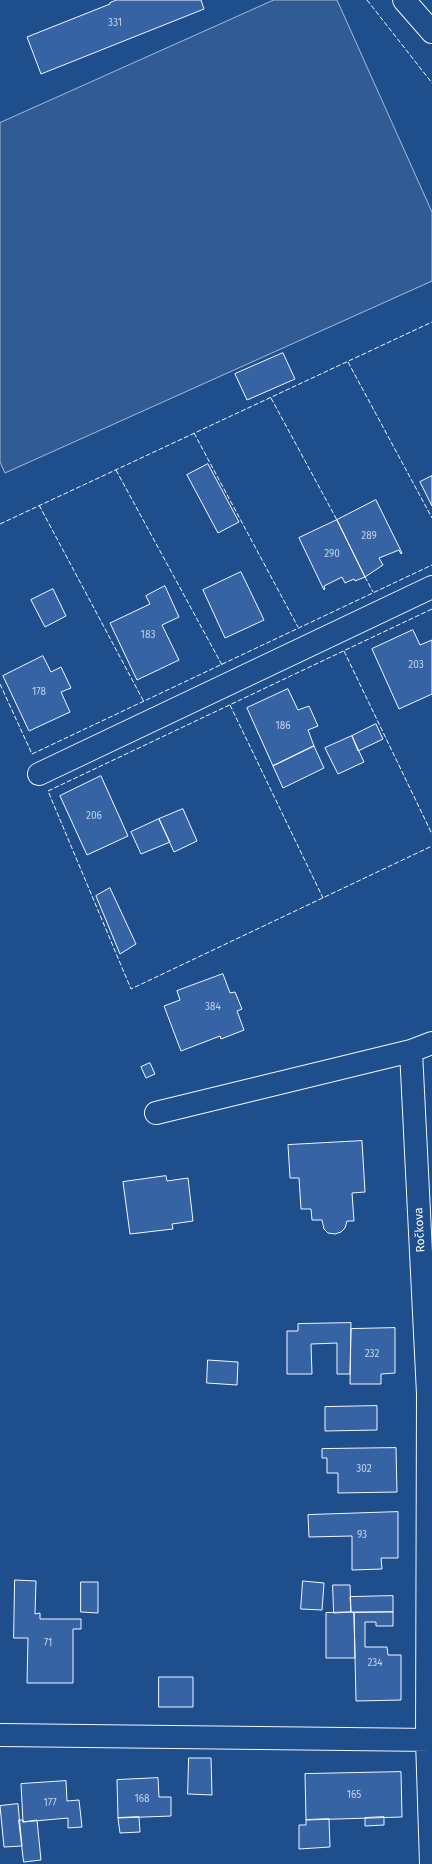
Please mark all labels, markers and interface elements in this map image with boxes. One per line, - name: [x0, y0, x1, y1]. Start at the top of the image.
- house number: 331: [108, 17, 122, 29]
- house number: 289: [361, 530, 377, 542]
- house number: 290: [324, 548, 340, 560]
- house number: 183: [141, 629, 155, 641]
- house number: 203: [408, 659, 424, 671]
- house number: 178: [32, 686, 46, 698]
- house number: 186: [275, 720, 291, 732]
- house number: 206: [86, 810, 102, 822]
- house number: 384: [205, 1001, 221, 1013]
- street label: Ročkova: [412, 1207, 428, 1253]
- house number: 232: [365, 1348, 379, 1360]
- house number: 302: [356, 1463, 372, 1475]
- house number: 93: [357, 1529, 367, 1541]
- house number: 71: [44, 1637, 52, 1649]
- house number: 234: [367, 1657, 383, 1669]
- house number: 165: [347, 1789, 361, 1801]
- house number: 168: [134, 1793, 150, 1805]
- house number: 177: [43, 1797, 57, 1809]

